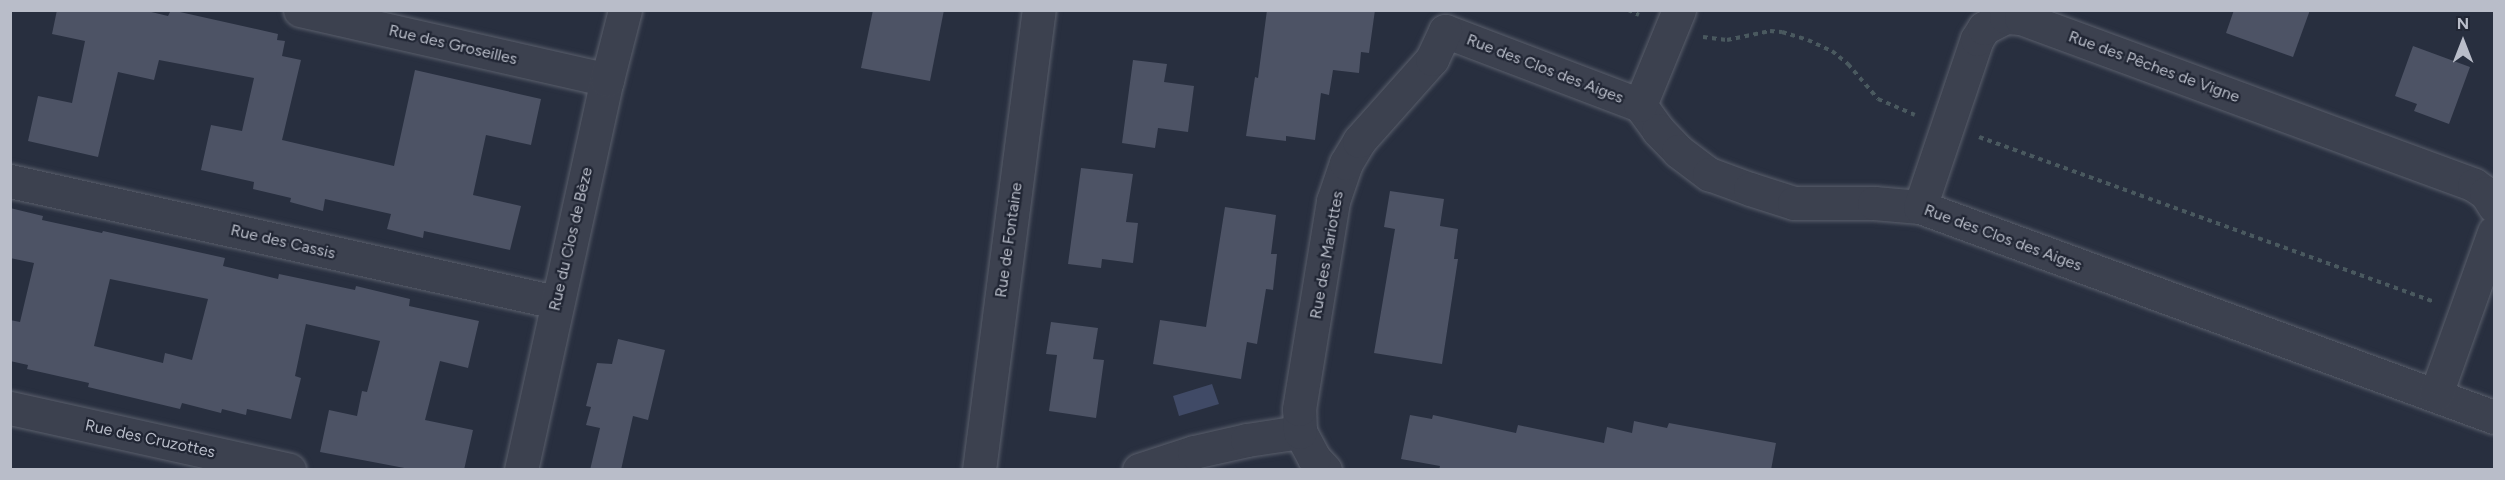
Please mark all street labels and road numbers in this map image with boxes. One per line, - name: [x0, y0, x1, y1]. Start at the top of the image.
- street label: Rue des Groseilles: [387, 21, 519, 69]
- street label: Rue des Pêches de Vigne: [2066, 27, 2242, 107]
- street label: Rue des Clos des Aiges: [1464, 30, 1626, 108]
- street label: Rue du Clos de Bèze: [545, 165, 597, 313]
- street label: Rue de Fontaine: [991, 181, 1027, 299]
- street label: Rue des Mariottes: [1306, 190, 1348, 320]
- street label: Rue des Clos des Aiges: [1921, 200, 2085, 276]
- street label: Rue des Cassis: [229, 221, 337, 263]
- street label: Rue des Cruzottes: [83, 416, 217, 462]

